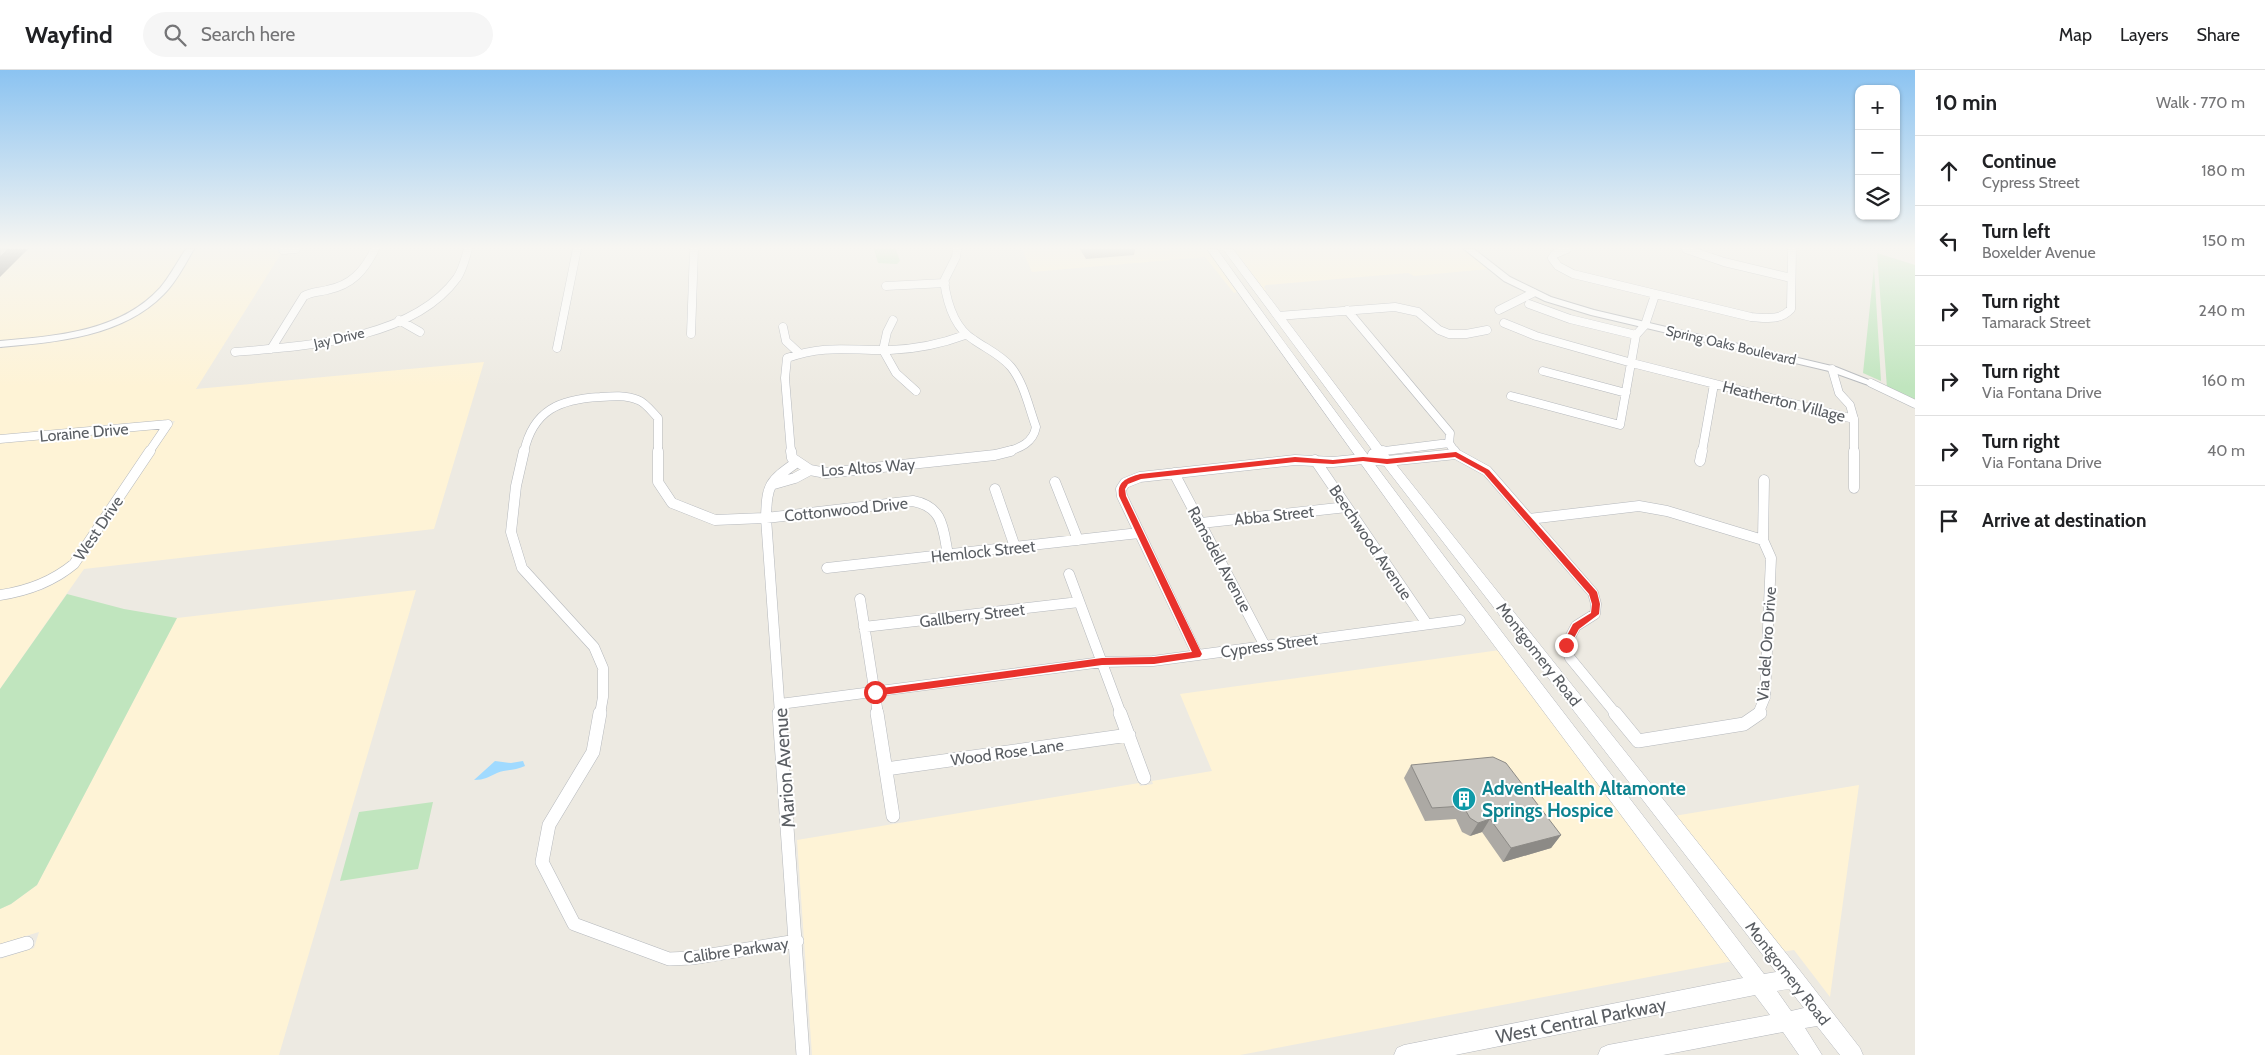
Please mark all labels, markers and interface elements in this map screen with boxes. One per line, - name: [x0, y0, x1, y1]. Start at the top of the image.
- search box: [143, 12, 493, 57]
- text: Wayfind: [25, 20, 113, 49]
- icon: search: [161, 21, 189, 49]
- text: Search here: [201, 23, 295, 46]
- text: Map: [2059, 24, 2092, 46]
- text: Layers: [2120, 24, 2169, 46]
- text: Share: [2197, 24, 2240, 46]
- map controls: [1855, 85, 1900, 220]
- button: +: [1855, 85, 1900, 130]
- text: 10 min: [1935, 90, 1997, 115]
- text: Walk · 770 m: [2156, 93, 2245, 112]
- button: −: [1855, 130, 1900, 175]
- text: Continue: [1982, 150, 2056, 173]
- icon: ahead: [1935, 157, 1963, 185]
- text: 180 m: [2201, 161, 2245, 180]
- text: Cypress Street: [1982, 173, 2080, 192]
- button: layers: [1855, 175, 1900, 220]
- text: Turn left: [1982, 220, 2050, 243]
- icon: left: [1935, 227, 1963, 255]
- text: 150 m: [2202, 231, 2245, 250]
- text: Boxelder Avenue: [1982, 243, 2096, 262]
- text: Turn right: [1982, 290, 2060, 313]
- icon: right: [1935, 297, 1963, 325]
- text: 240 m: [2199, 301, 2245, 320]
- text: Tamarack Street: [1982, 313, 2091, 332]
- street label: Spring Oaks Boulevard: [1664, 321, 1798, 369]
- street label: Jay Drive: [311, 323, 366, 353]
- text: Turn right: [1982, 360, 2060, 383]
- icon: right: [1935, 367, 1963, 395]
- text: 160 m: [2202, 371, 2245, 390]
- street label: Heatherton Village: [1720, 377, 1847, 426]
- text: Via Fontana Drive: [1982, 383, 2102, 402]
- street label: Loraine Drive: [39, 419, 129, 446]
- text: Turn right: [1982, 430, 2060, 453]
- icon: right: [1935, 437, 1963, 465]
- text: 40 m: [2207, 441, 2245, 460]
- text: Via Fontana Drive: [1982, 453, 2102, 472]
- street label: Los Altos Way: [820, 455, 916, 480]
- street label: Beechwood Avenue: [1325, 481, 1416, 603]
- street label: West Drive: [70, 492, 127, 564]
- street label: Cottonwood Drive: [783, 494, 909, 525]
- street label: Abba Street: [1233, 502, 1315, 529]
- street label: Ramsdell Avenue: [1184, 503, 1255, 615]
- icon: arrive: [1935, 507, 1963, 535]
- text: Arrive at destination: [1982, 509, 2146, 532]
- street label: Hemlock Street: [930, 537, 1037, 566]
- street label: Via del Oro Drive: [1753, 586, 1780, 702]
- street label: Montgomery Road: [1492, 599, 1585, 710]
- street label: Gallberry Street: [918, 600, 1026, 631]
- street label: Cypress Street: [1219, 629, 1319, 662]
- route end: [1555, 634, 1578, 657]
- route start: [864, 681, 887, 704]
- street label: Marion Avenue: [769, 707, 800, 829]
- street label: Wood Rose Lane: [949, 735, 1065, 770]
- place label: AdventHealth Altamonte Springs Hospice: [1482, 777, 1686, 822]
- building icon: AdventHealth Altamonte Springs Hospice: [1451, 786, 1477, 812]
- street label: Montgomery Road: [1741, 918, 1834, 1029]
- street label: Calibre Parkway: [682, 934, 790, 967]
- street label: West Central Parkway: [1494, 993, 1669, 1048]

